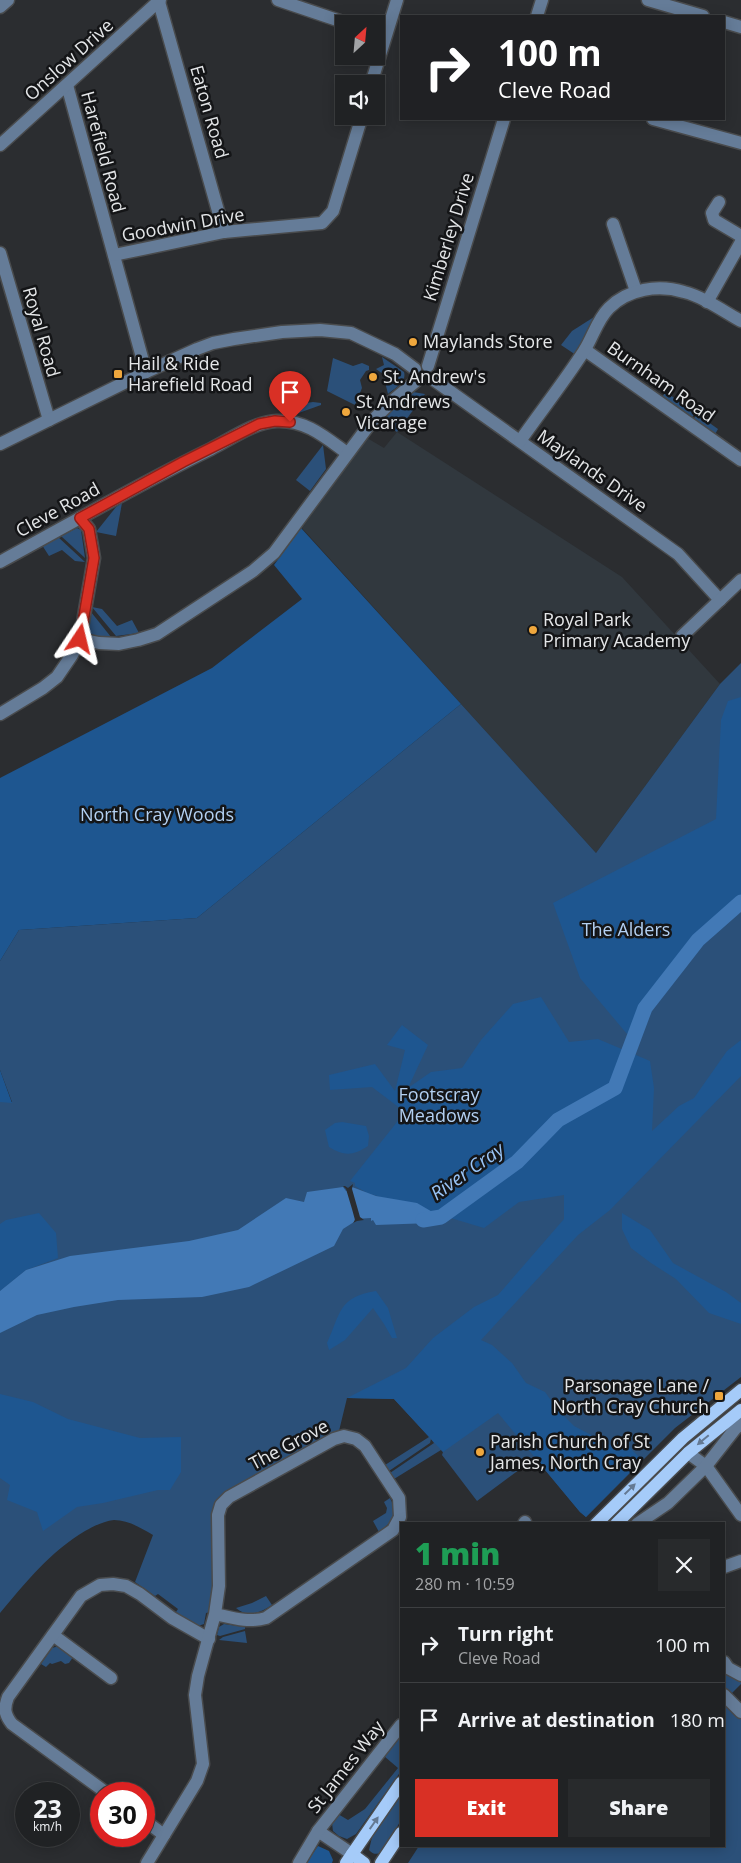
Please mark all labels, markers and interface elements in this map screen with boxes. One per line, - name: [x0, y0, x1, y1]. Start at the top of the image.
- street label: Onslow Drive: [19, 13, 118, 106]
- north arrow: [335, 15, 385, 65]
- map controls: [335, 15, 385, 125]
- text: 100 m: [498, 29, 602, 76]
- icon: right: [415, 35, 480, 100]
- street label: Eaton Road: [185, 62, 235, 161]
- text: Cleve Road: [498, 74, 611, 104]
- button: sound: [335, 75, 385, 125]
- street label: Harefield Road: [76, 88, 132, 215]
- street label: Kimberley Drive: [417, 170, 479, 304]
- street label: Goodwin Drive: [120, 201, 246, 247]
- street label: Royal Road: [18, 284, 66, 380]
- place label: Maylands Store: [423, 329, 553, 353]
- street label: Burnham Road: [603, 335, 720, 427]
- marker: Maylands Store: [407, 336, 419, 348]
- place label: Hail & Ride Harefield Road: [128, 351, 253, 396]
- place label: St. Andrew's: [383, 364, 486, 388]
- marker: Hail & Ride Harefield Road: [112, 368, 124, 380]
- pin: [269, 371, 311, 422]
- marker: St. Andrew's: [367, 371, 379, 383]
- icon: arrive: [276, 378, 304, 406]
- place label: St Andrews Vicarage: [356, 389, 450, 434]
- marker: St Andrews Vicarage: [340, 406, 352, 418]
- street label: Maylands Drive: [533, 423, 652, 517]
- street label: Cleve Road: [11, 476, 104, 542]
- place label: Royal Park Primary Academy: [543, 607, 691, 652]
- position arrow: [53, 612, 105, 664]
- marker: Royal Park Primary Academy: [527, 624, 539, 636]
- park label: North Cray Woods: [80, 802, 234, 826]
- park label: The Alders: [582, 917, 670, 941]
- park label: Footscray Meadows: [399, 1082, 480, 1127]
- water label: River Cray: [425, 1135, 510, 1206]
- place label: Parsonage Lane / North Cray Church: [552, 1373, 709, 1418]
- marker: Parsonage Lane / North Cray Church: [713, 1390, 725, 1402]
- street label: The Grove: [245, 1413, 332, 1475]
- place label: Parish Church of St James, North Cray: [488, 1429, 650, 1474]
- one-way arrow: [696, 1435, 709, 1446]
- marker: Parish Church of St James, North Cray: [474, 1446, 486, 1458]
- one-way arrow: [624, 1483, 636, 1495]
- text: 1 min: [415, 1533, 500, 1574]
- button: close: [658, 1539, 710, 1591]
- text: 280 m · 10:59: [415, 1573, 515, 1595]
- text: Turn right: [458, 1621, 553, 1647]
- icon: right: [415, 1631, 443, 1659]
- text: 100 m: [655, 1632, 710, 1658]
- text: Cleve Road: [458, 1647, 540, 1669]
- icon: arrive: [415, 1706, 443, 1734]
- text: Arrive at destination: [458, 1707, 655, 1733]
- text: 180 m: [670, 1707, 725, 1733]
- street label: St James Way: [301, 1714, 390, 1818]
- button: Exit: [415, 1779, 558, 1837]
- button: Share: [568, 1779, 710, 1837]
- speed limit sign: 30: [90, 1782, 155, 1847]
- text: 23: [33, 1791, 62, 1825]
- one-way arrow: [369, 1816, 379, 1830]
- text: km/h: [33, 1818, 62, 1835]

